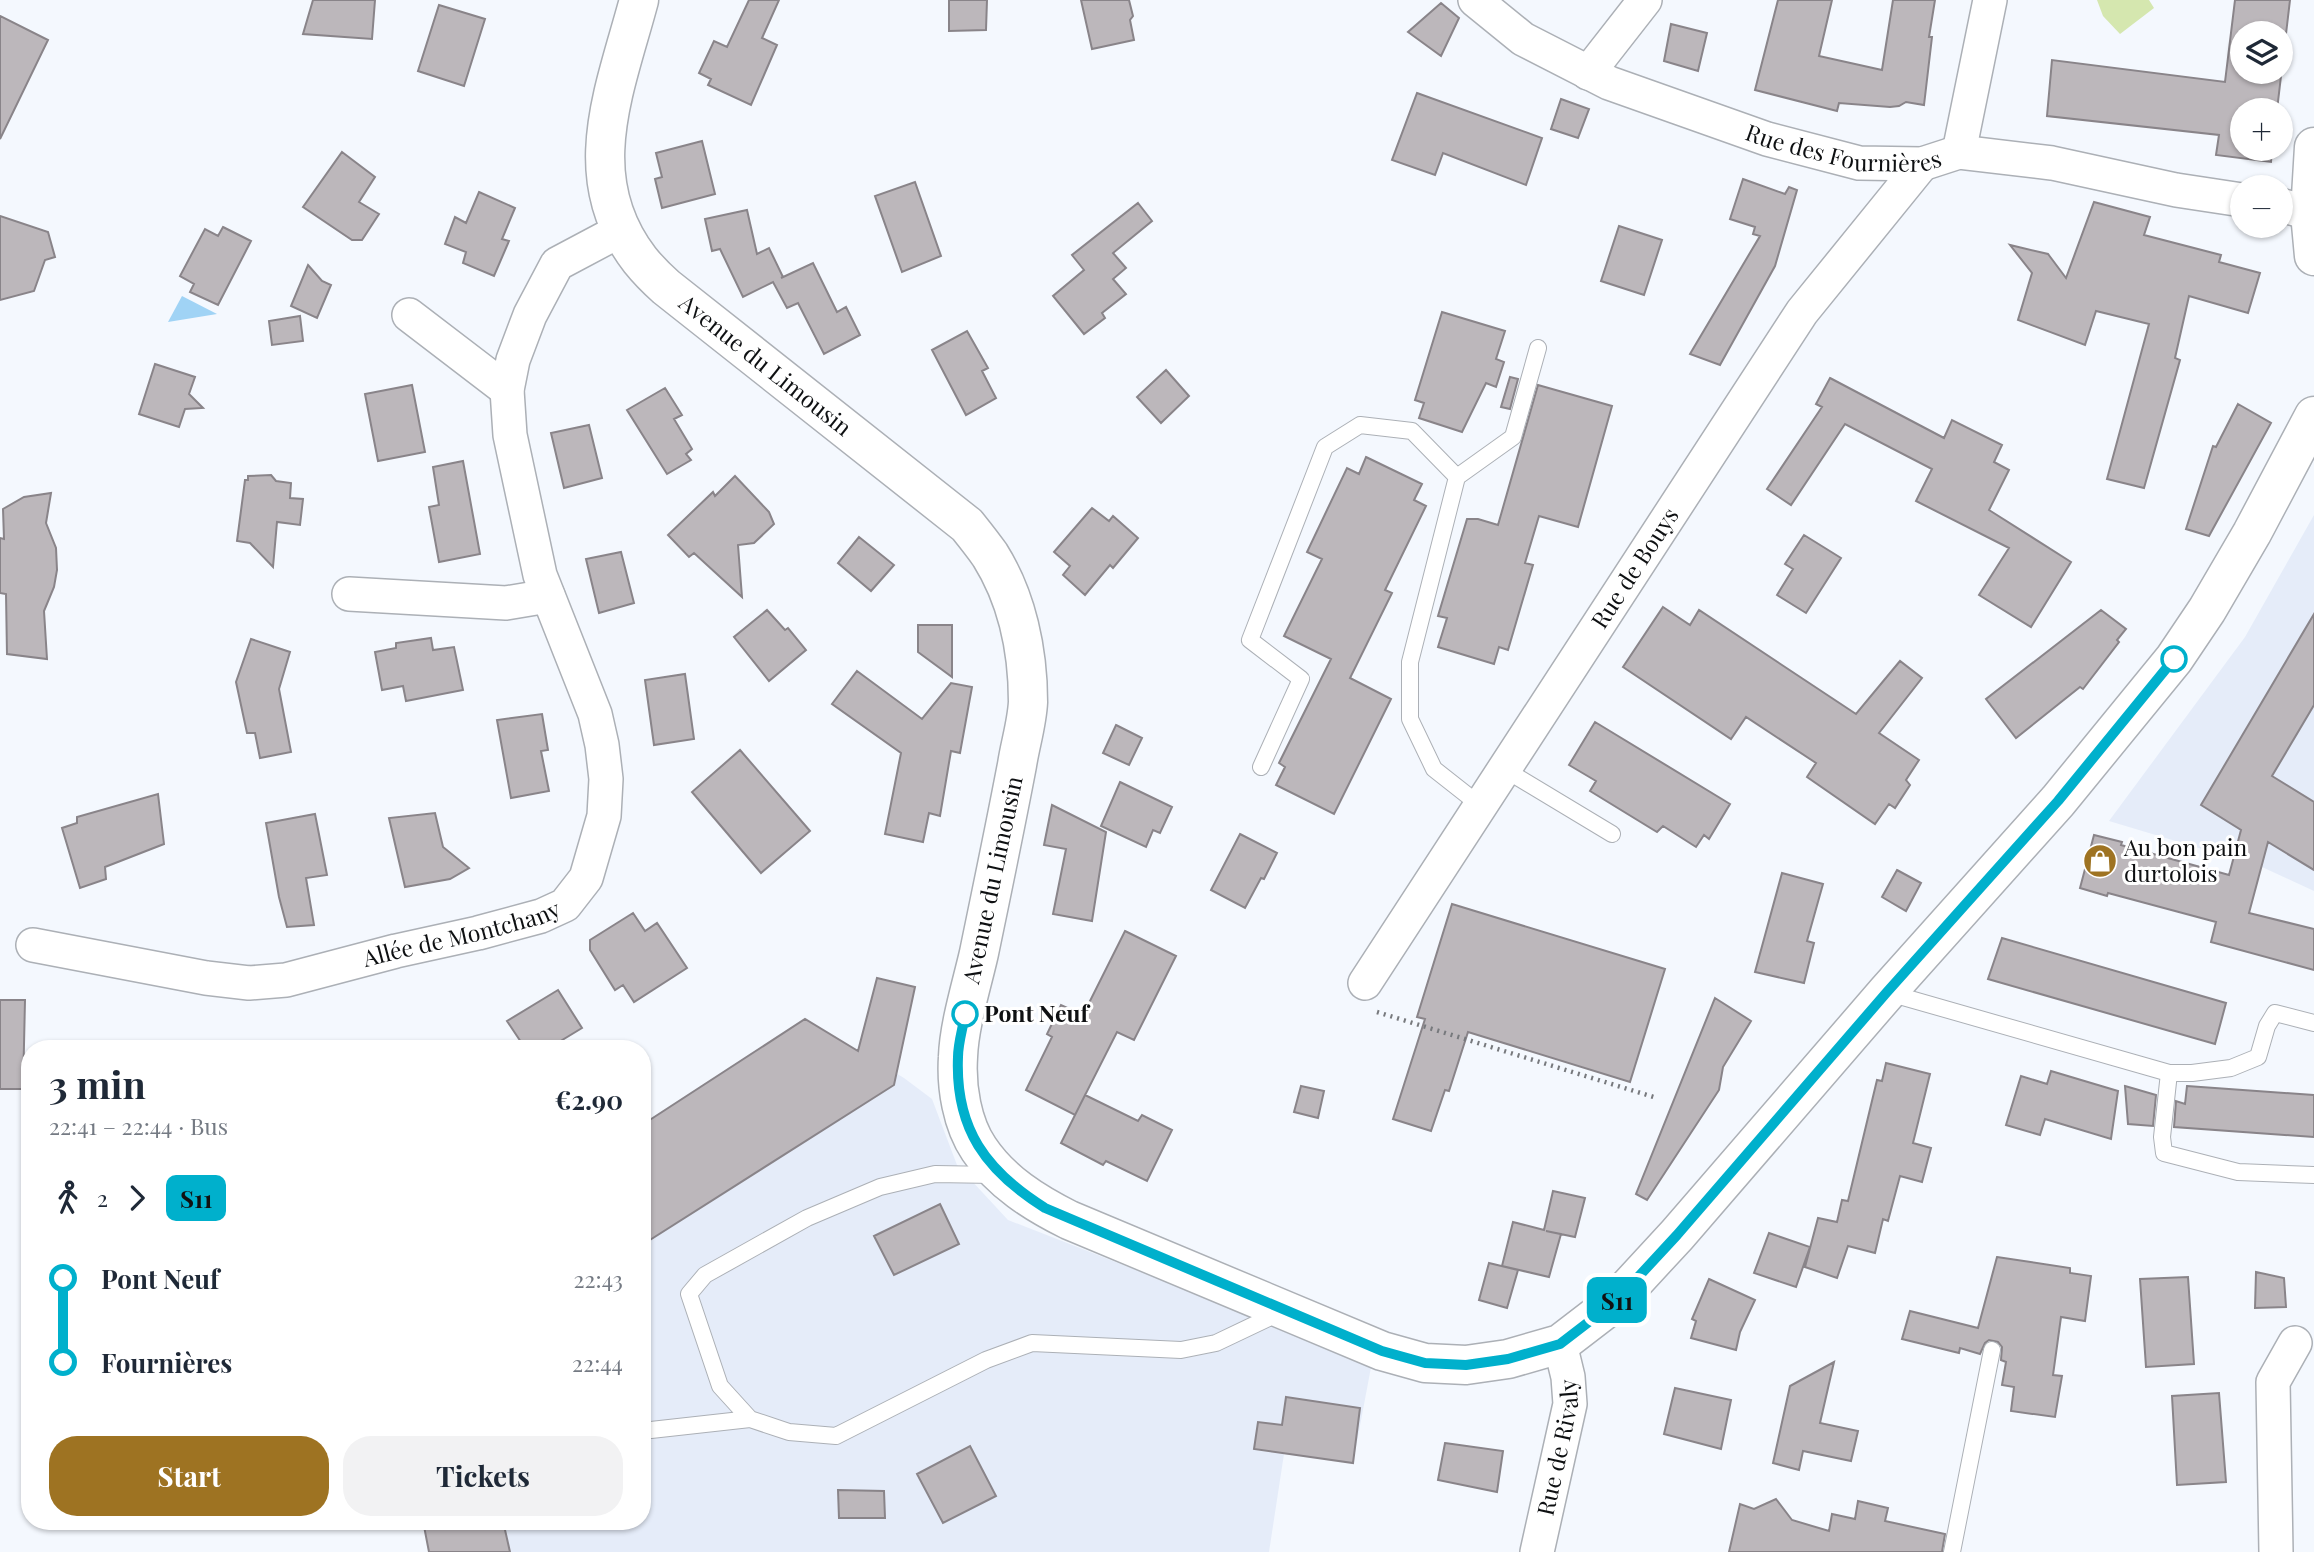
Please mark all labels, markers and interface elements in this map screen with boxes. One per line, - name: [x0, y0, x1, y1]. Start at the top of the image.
- map controls: [2230, 21, 2293, 238]
- button: layers: [2230, 21, 2293, 84]
- button: +: [2230, 98, 2293, 161]
- street label: Rue des Fournières: [1742, 116, 1945, 178]
- button: −: [2230, 175, 2293, 238]
- street label: Avenue du Limousin: [673, 286, 859, 442]
- street label: Rue de Bouys: [1583, 501, 1685, 634]
- unlabelled marker: [2161, 646, 2187, 672]
- street label: Avenue du Limousin: [954, 773, 1029, 987]
- place label: Au bon pain durtolois: [2123, 831, 2247, 888]
- shop icon: Au bon pain durtolois: [2081, 842, 2119, 880]
- street label: Allée de Montchany: [358, 892, 565, 973]
- place label: Pont Neuf: [984, 997, 1090, 1028]
- marker: Pont Neuf: [952, 1001, 978, 1027]
- text: 3 min: [49, 1058, 146, 1109]
- text: €2.90: [555, 1082, 623, 1117]
- text: 22:41 – 22:44 · Bus: [49, 1110, 228, 1141]
- icon: walk: [49, 1179, 87, 1217]
- icon: forward: [118, 1179, 156, 1217]
- text: 2: [97, 1182, 108, 1213]
- text: S11: [180, 1182, 212, 1214]
- text: Pont Neuf: [101, 1261, 219, 1296]
- text: 22:43: [574, 1263, 623, 1294]
- line badge: S11: [1577, 1277, 1657, 1323]
- text: S11: [1601, 1284, 1633, 1316]
- text: Fournières: [101, 1345, 232, 1380]
- text: 22:44: [572, 1347, 623, 1378]
- street label: Rue de Rivaly: [1529, 1378, 1584, 1518]
- button: Start: [49, 1436, 329, 1516]
- button: Tickets: [343, 1436, 623, 1516]

